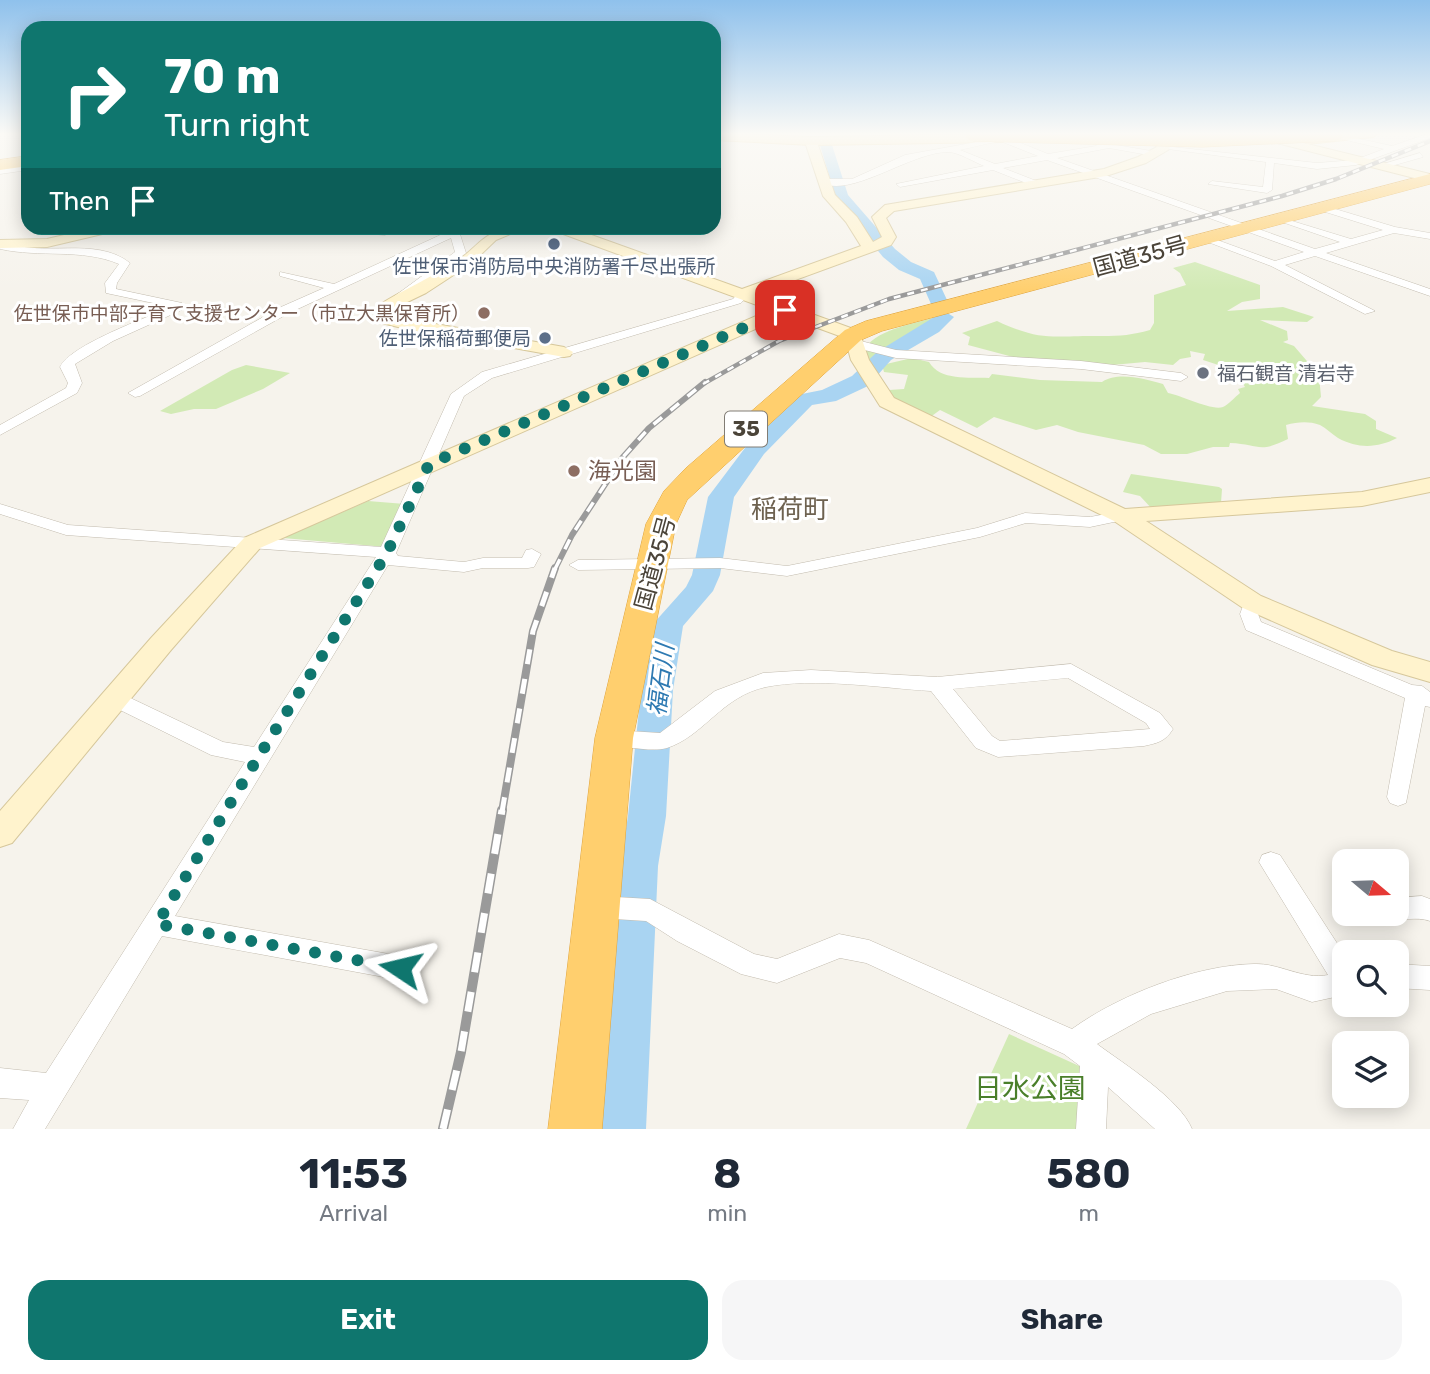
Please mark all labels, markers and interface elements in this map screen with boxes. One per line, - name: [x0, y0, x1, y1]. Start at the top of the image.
- text: 70 m: [164, 47, 281, 105]
- icon: right: [49, 49, 140, 140]
- text: Turn right: [164, 106, 309, 144]
- icon: arrive: [124, 182, 162, 220]
- text: Then: [49, 186, 110, 217]
- street label: 国道35号: [1090, 230, 1190, 282]
- marker: 佐世保市消防局中央消防署千尽出張所: [546, 236, 562, 252]
- place label: 佐世保市消防局中央消防署千尽出張所: [392, 255, 716, 278]
- pin: [755, 280, 815, 340]
- icon: arrive: [766, 291, 804, 329]
- place label: 佐世保市中部子育て支援センター（市立大黒保育所）: [14, 302, 470, 325]
- marker: 佐世保市中部子育て支援センター（市立大黒保育所）: [476, 305, 492, 321]
- place label: 佐世保稲荷郵便局: [379, 327, 531, 350]
- marker: 佐世保稲荷郵便局: [537, 330, 553, 346]
- place label: 福石観音 清岩寺: [1217, 362, 1355, 385]
- marker: 福石観音 清岩寺: [1195, 365, 1211, 381]
- road number: 35: [725, 412, 767, 446]
- place label: 海光園: [588, 457, 657, 485]
- marker: 海光園: [566, 463, 582, 479]
- district label: 稲荷町: [751, 494, 829, 525]
- street label: 国道35号: [629, 513, 681, 613]
- water label: 福石川: [643, 640, 680, 717]
- north arrow: [1332, 849, 1409, 926]
- map controls: [1332, 849, 1409, 1108]
- position arrow: [363, 931, 437, 1005]
- button: search: [1332, 940, 1409, 1017]
- button: layers: [1332, 1031, 1409, 1108]
- park label: 日水公園: [974, 1072, 1086, 1105]
- text: 11:53: [299, 1149, 408, 1199]
- text: 8: [713, 1149, 742, 1199]
- text: 580: [1047, 1149, 1131, 1199]
- text: Arrival: [319, 1199, 388, 1227]
- text: min: [707, 1199, 747, 1227]
- text: m: [1078, 1199, 1099, 1227]
- button: Exit: [28, 1280, 708, 1360]
- button: Share: [722, 1280, 1402, 1360]

